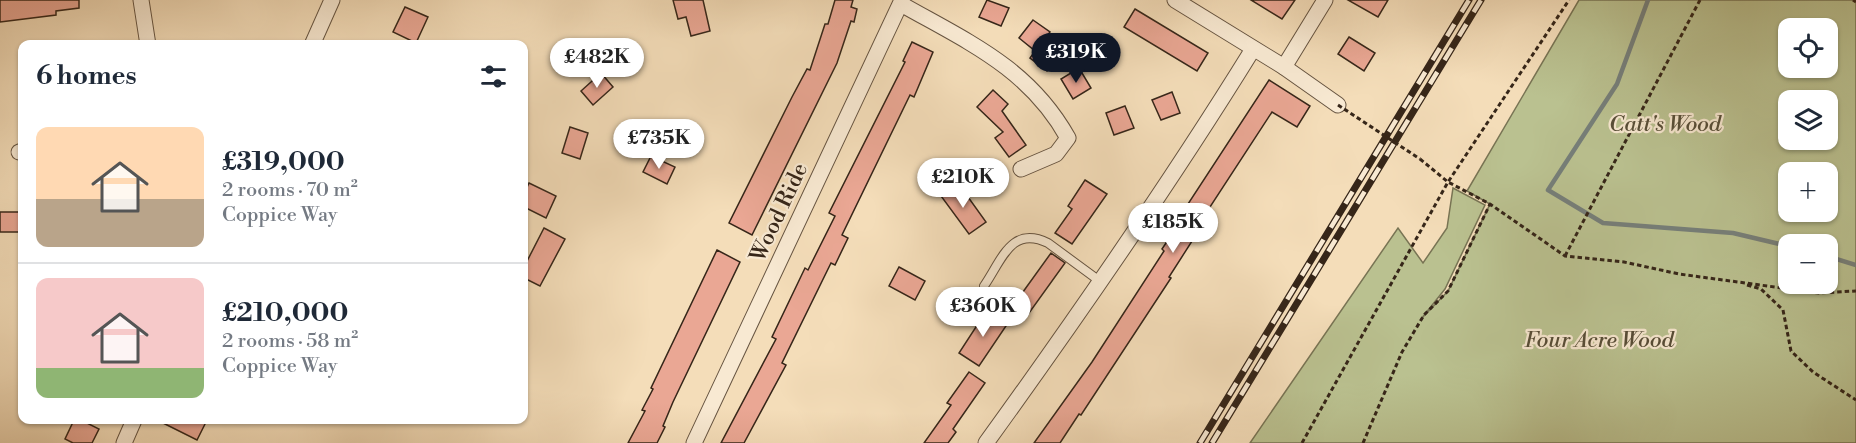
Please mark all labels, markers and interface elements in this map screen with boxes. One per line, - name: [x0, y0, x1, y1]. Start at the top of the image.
- map controls: [1778, 18, 1838, 294]
- button: locate: [1778, 18, 1838, 78]
- pin: £319K: [1034, 33, 1118, 84]
- pin: £482K: [555, 38, 639, 89]
- text: £319K: [1046, 40, 1106, 65]
- text: £482K: [564, 45, 630, 70]
- text: 6 homes: [36, 60, 137, 92]
- icon: filters: [477, 60, 510, 93]
- button: layers: [1778, 90, 1838, 150]
- park label: Catt's Wood: [1609, 111, 1723, 138]
- pin: £735K: [617, 119, 701, 170]
- text: £735K: [627, 126, 691, 151]
- text: £319,000: [222, 146, 345, 178]
- icon: home: [84, 151, 156, 223]
- pin: £210K: [921, 158, 1005, 209]
- street label: Wood Ride: [744, 159, 814, 267]
- button: +: [1778, 162, 1838, 222]
- text: £210K: [931, 165, 995, 190]
- text: 2 rooms · 70 m²: [222, 178, 358, 203]
- text: Coppice Way: [222, 203, 338, 228]
- pin: £185K: [1131, 203, 1215, 254]
- text: £185K: [1142, 210, 1204, 235]
- button: −: [1778, 234, 1838, 294]
- pin: £360K: [941, 287, 1025, 338]
- text: £360K: [950, 294, 1016, 319]
- text: £210,000: [222, 297, 348, 329]
- icon: home: [84, 302, 156, 374]
- park label: Four Acre Wood: [1524, 327, 1675, 354]
- text: 2 rooms · 58 m²: [222, 329, 358, 354]
- text: Coppice Way: [222, 354, 338, 379]

